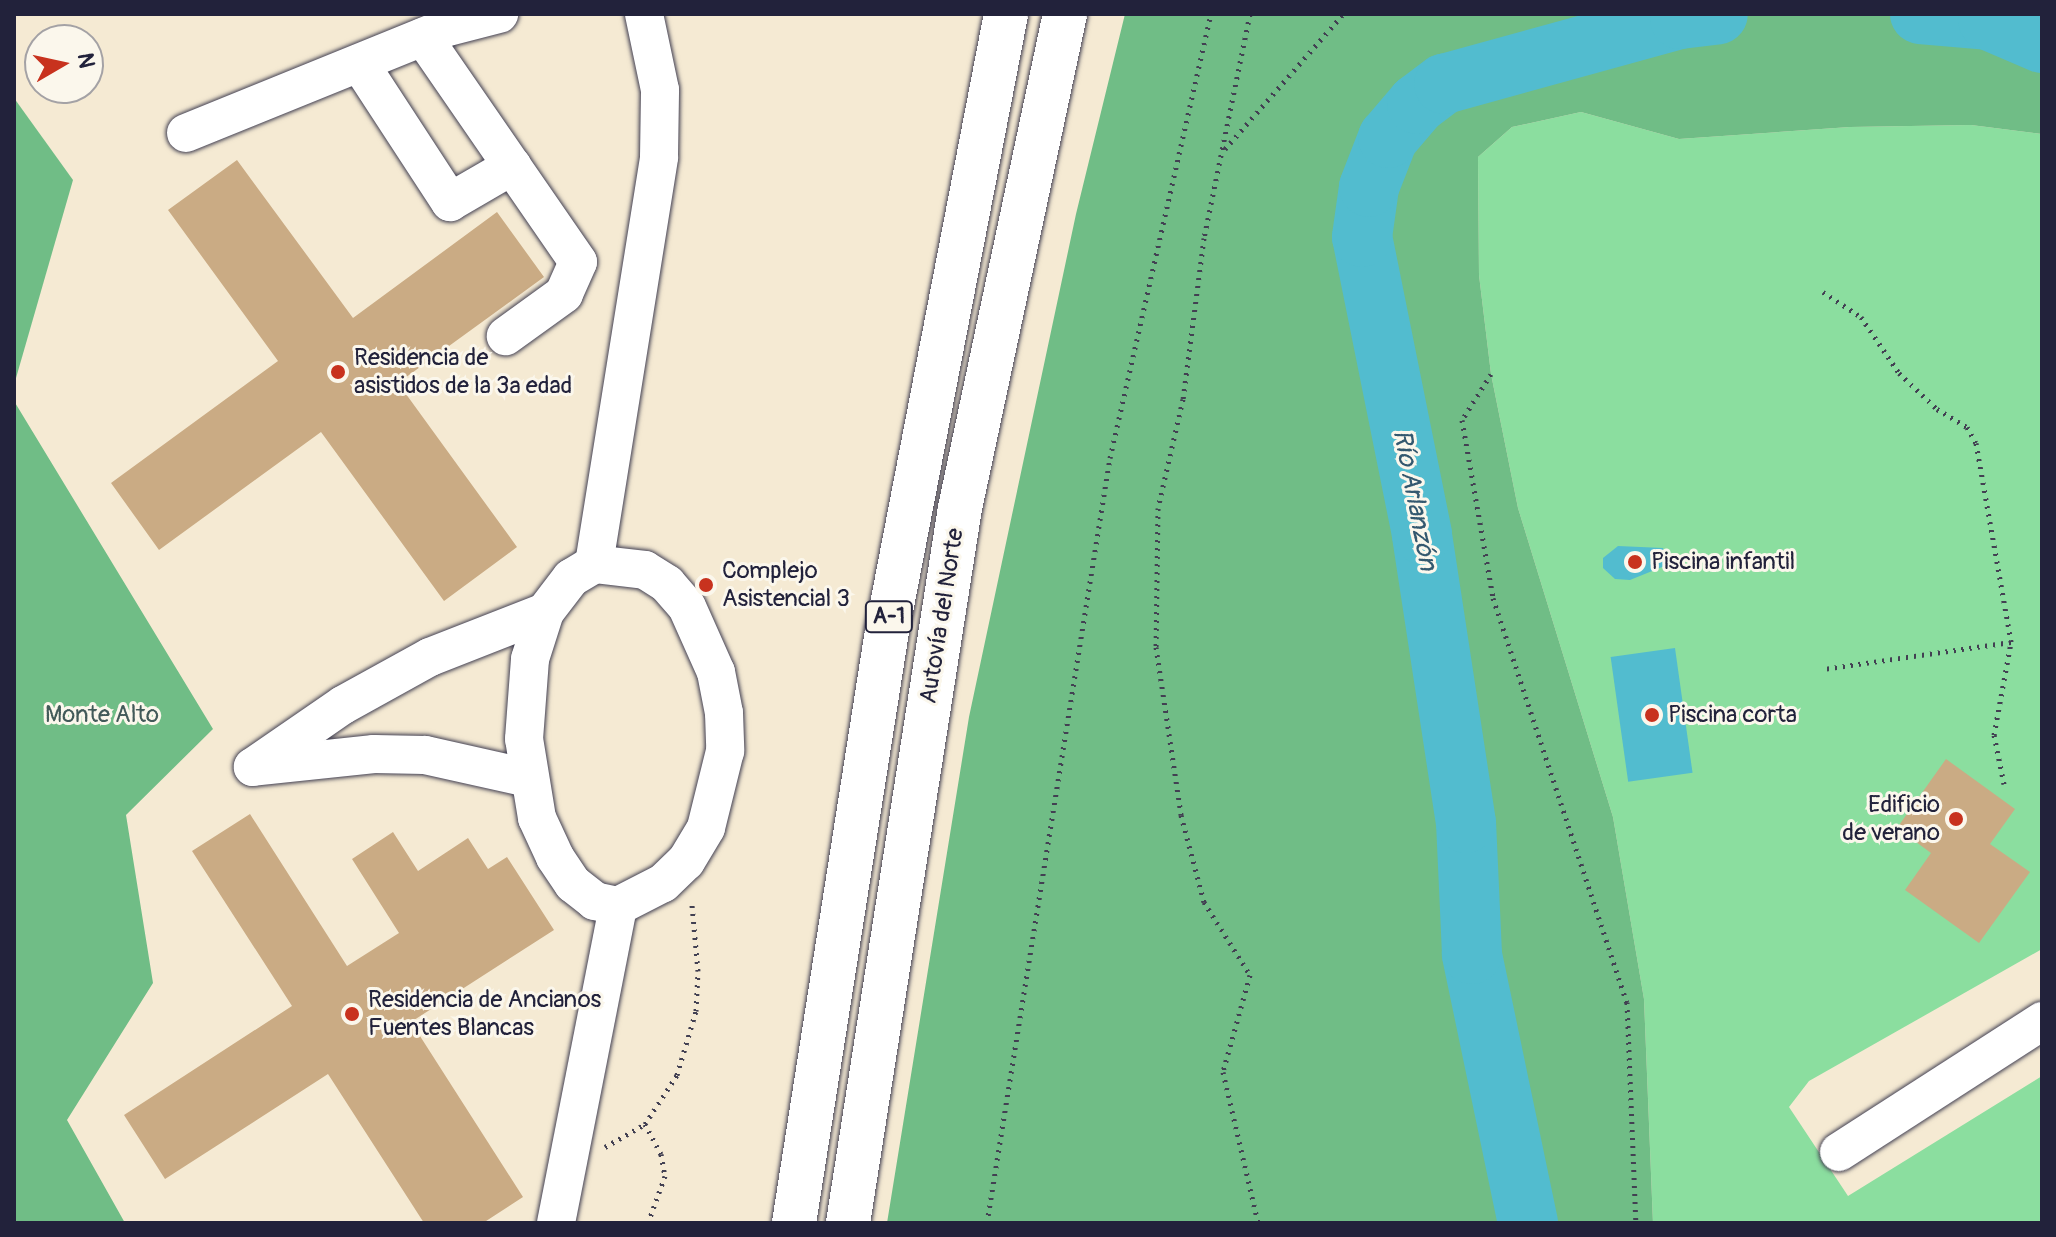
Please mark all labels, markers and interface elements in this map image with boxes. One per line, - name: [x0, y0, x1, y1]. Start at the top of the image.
- north arrow: [24, 24, 104, 104]
- text: N: [71, 51, 101, 70]
- place label: Residencia de asistidos de la 3ª edad: [354, 344, 572, 400]
- marker: Residencia de asistidos de la 3ª edad: [329, 363, 347, 381]
- water label: Río Arlanzón: [1385, 427, 1443, 573]
- street label: Autovía del Norte: [914, 526, 970, 706]
- place label: Piscina infantil: [1651, 548, 1795, 576]
- marker: Piscina infantil: [1626, 553, 1644, 571]
- place label: Complejo Asistencial 3: [722, 557, 850, 613]
- marker: Complejo Asistencial 3: [697, 576, 715, 594]
- road number: A-1: [863, 599, 915, 635]
- park label: Monte Alto: [45, 701, 159, 729]
- place label: Piscina corta: [1668, 701, 1797, 729]
- marker: Piscina corta: [1643, 706, 1661, 724]
- place label: Edificio de verano: [1842, 791, 1940, 847]
- marker: Edificio de verano: [1947, 810, 1965, 828]
- place label: Residencia de Ancianos Fuentes Blancas: [368, 986, 601, 1042]
- marker: Residencia de Ancianos Fuentes Blancas: [343, 1005, 361, 1023]

